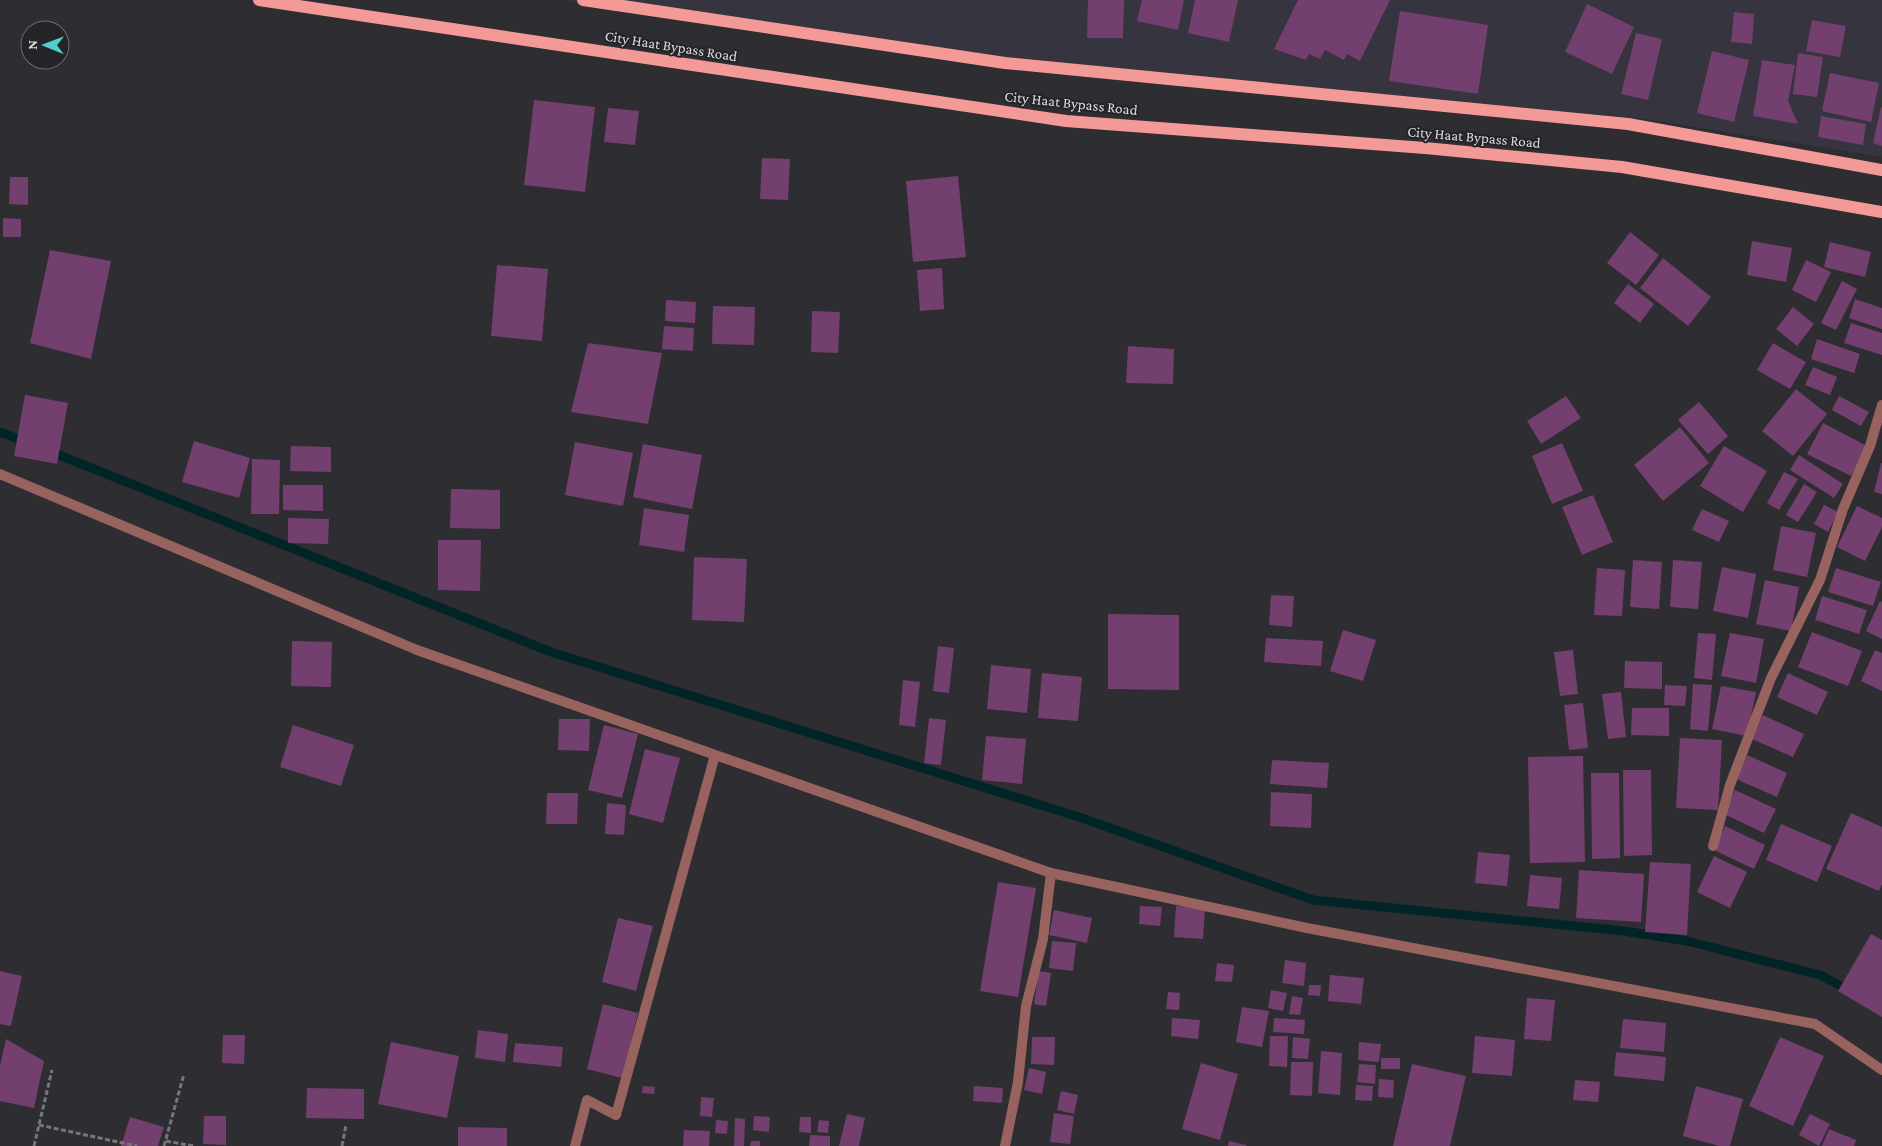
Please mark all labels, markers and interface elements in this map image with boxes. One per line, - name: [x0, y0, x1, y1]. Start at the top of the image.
- north arrow: [20, 20, 70, 70]
- street label: City Haat Bypass Road: [604, 28, 738, 65]
- text: N: [24, 39, 40, 50]
- street label: City Haat Bypass Road: [1004, 88, 1138, 119]
- street label: City Haat Bypass Road: [1407, 123, 1541, 152]

